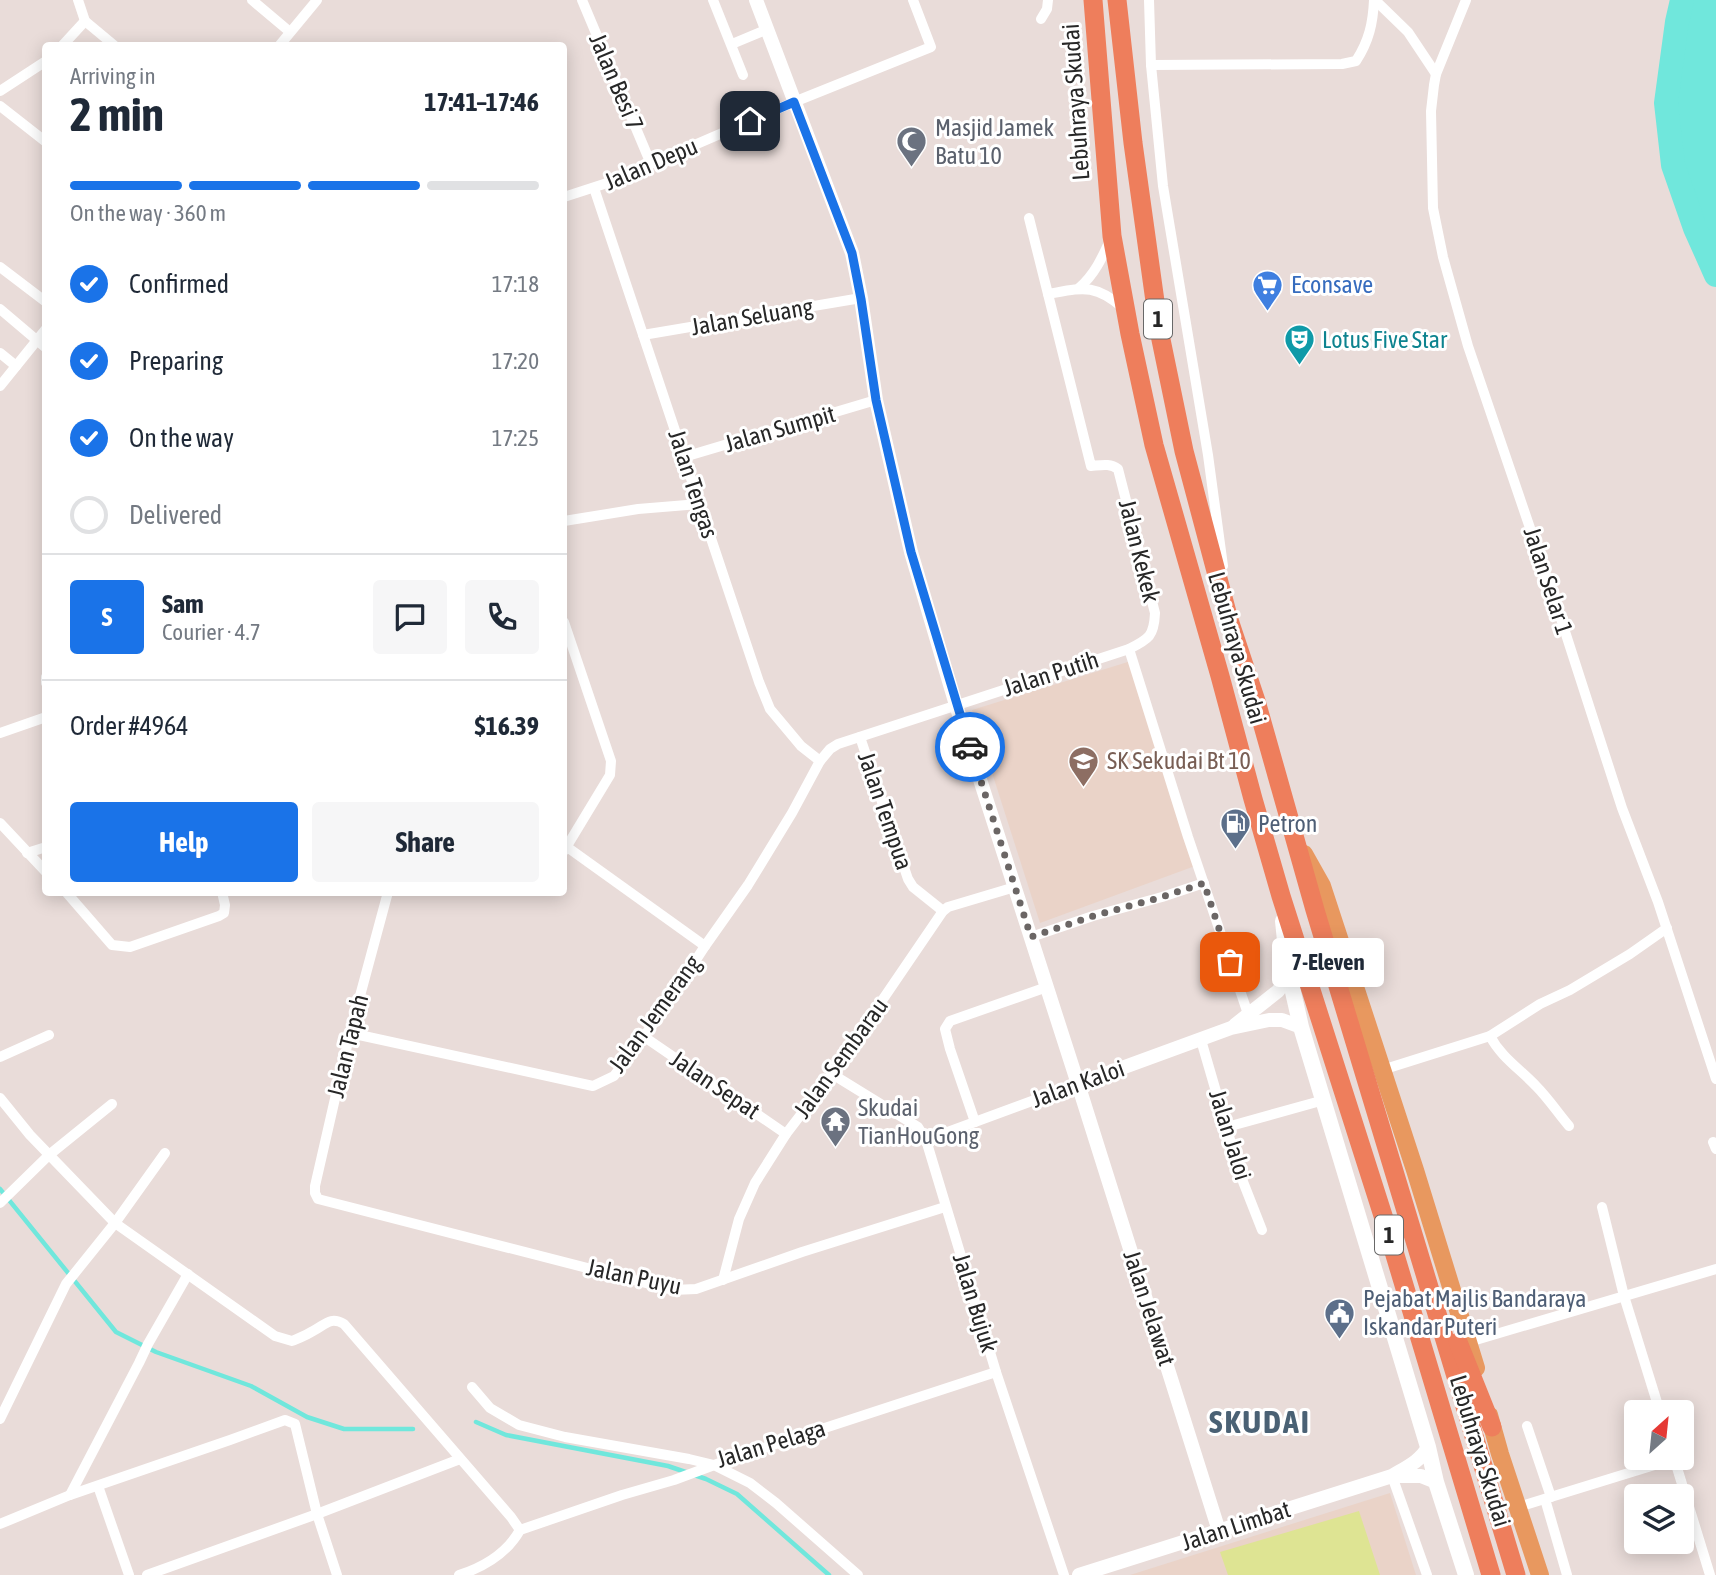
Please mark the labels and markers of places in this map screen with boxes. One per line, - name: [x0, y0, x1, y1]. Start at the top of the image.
- pin: [720, 91, 780, 151]
- place label: Masjid Jamek Batu 10: [935, 114, 1054, 169]
- mosque icon: Masjid Jamek Batu 10: [895, 125, 929, 169]
- supermarket icon: Econsave: [1251, 268, 1285, 312]
- place label: Econsave: [1291, 271, 1373, 298]
- theatre icon: Lotus Five Star: [1282, 323, 1316, 367]
- place label: Lotus Five Star: [1322, 326, 1448, 353]
- school or university icon: SK Sekudai Bt 10: [1067, 744, 1101, 788]
- place label: SK Sekudai Bt 10: [1107, 747, 1251, 774]
- fuel station icon: Petron: [1218, 807, 1252, 851]
- place label: Petron: [1258, 810, 1317, 837]
- pin: [1200, 932, 1260, 992]
- callout: 7-Eleven: [1272, 937, 1384, 986]
- place label: Skudai TianHouGong: [858, 1094, 980, 1149]
- temple icon: Skudai TianHouGong: [818, 1105, 852, 1149]
- place label: Pejabat Majlis Bandaraya Iskandar Puteri: [1363, 1285, 1587, 1340]
- public building icon: Pejabat Majlis Bandaraya Iskandar Puteri: [1323, 1296, 1357, 1340]

